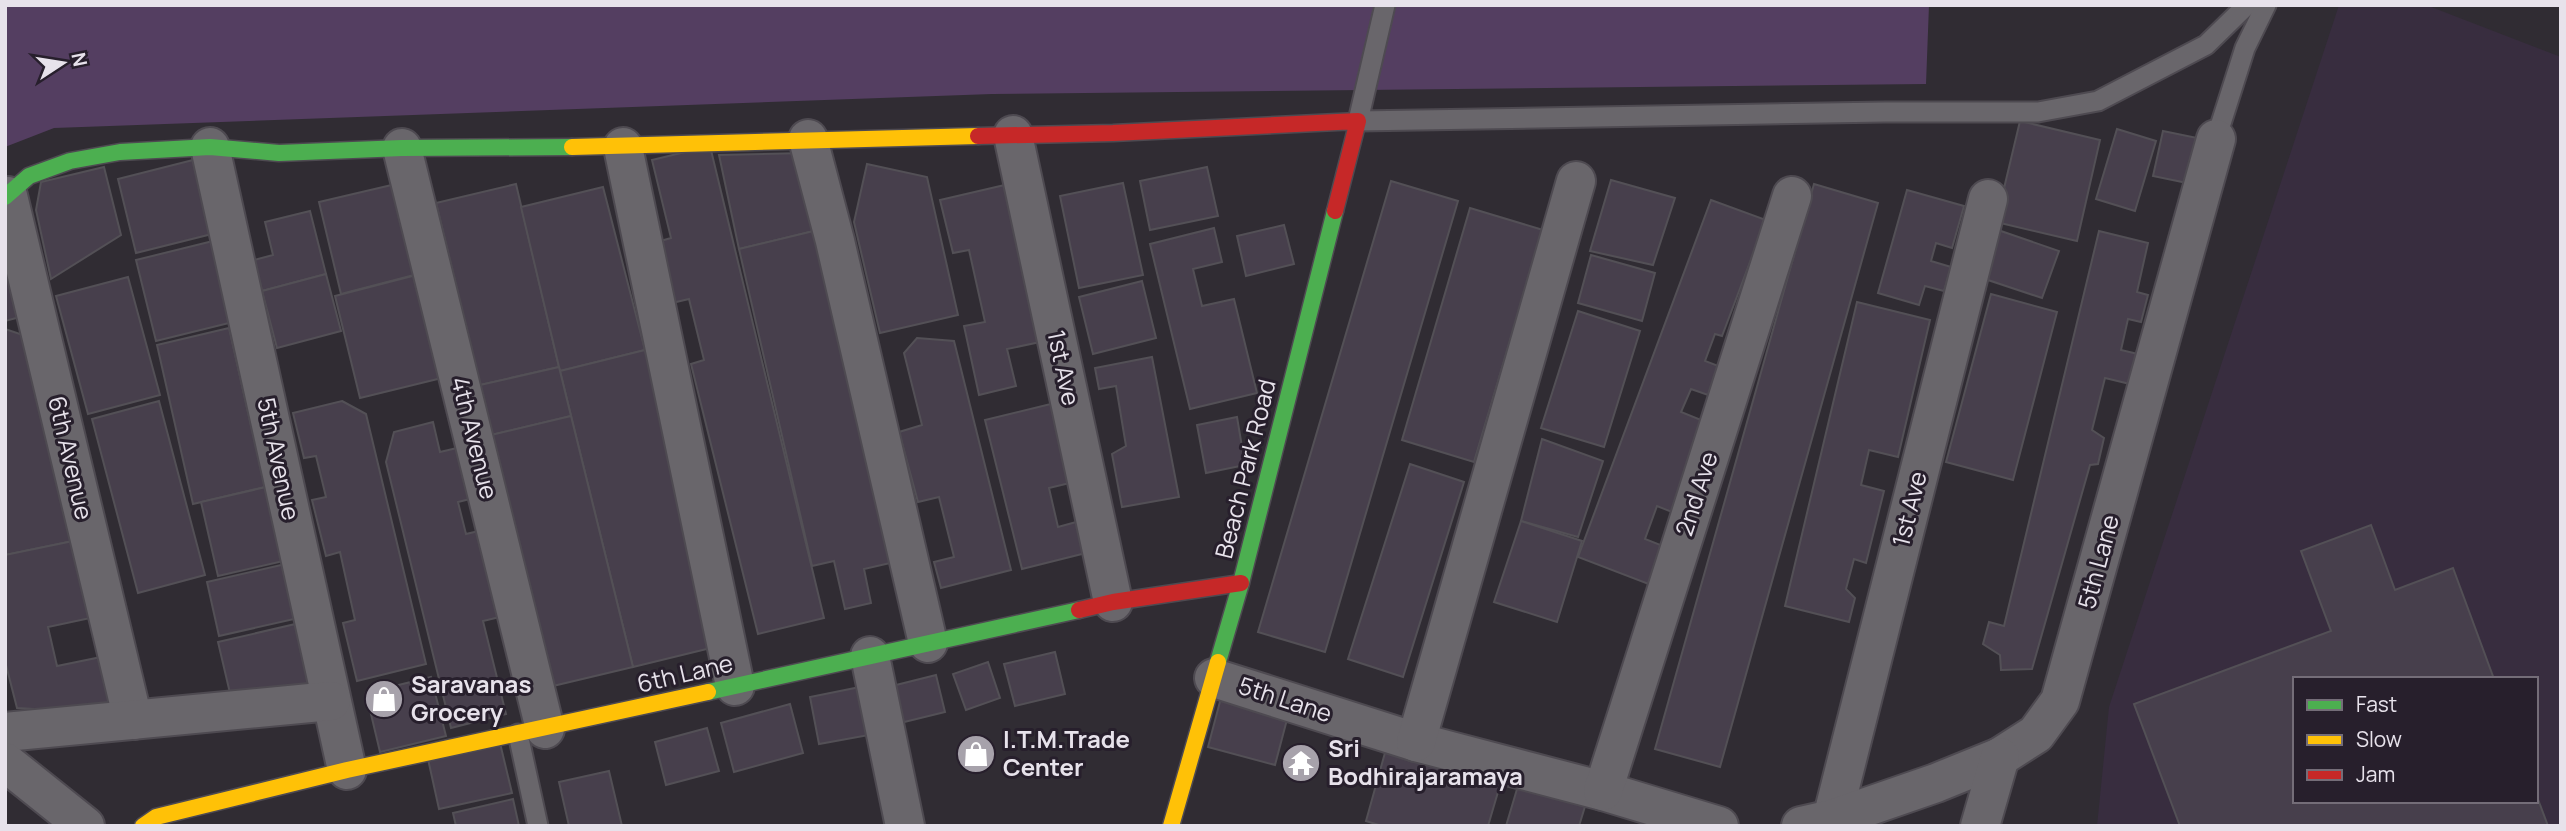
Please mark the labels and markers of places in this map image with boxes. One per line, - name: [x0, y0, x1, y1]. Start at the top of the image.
- place label: Saravanas Grocery: [411, 667, 531, 728]
- shop icon: Saravanas Grocery: [363, 678, 405, 720]
- place label: I.T.M.Trade Center: [1003, 722, 1130, 783]
- place label: Sri Bodhirajaramaya: [1328, 731, 1523, 792]
- shop icon: I.T.M.Trade Center: [955, 733, 997, 775]
- temple icon: Sri Bodhirajaramaya: [1280, 742, 1322, 784]

